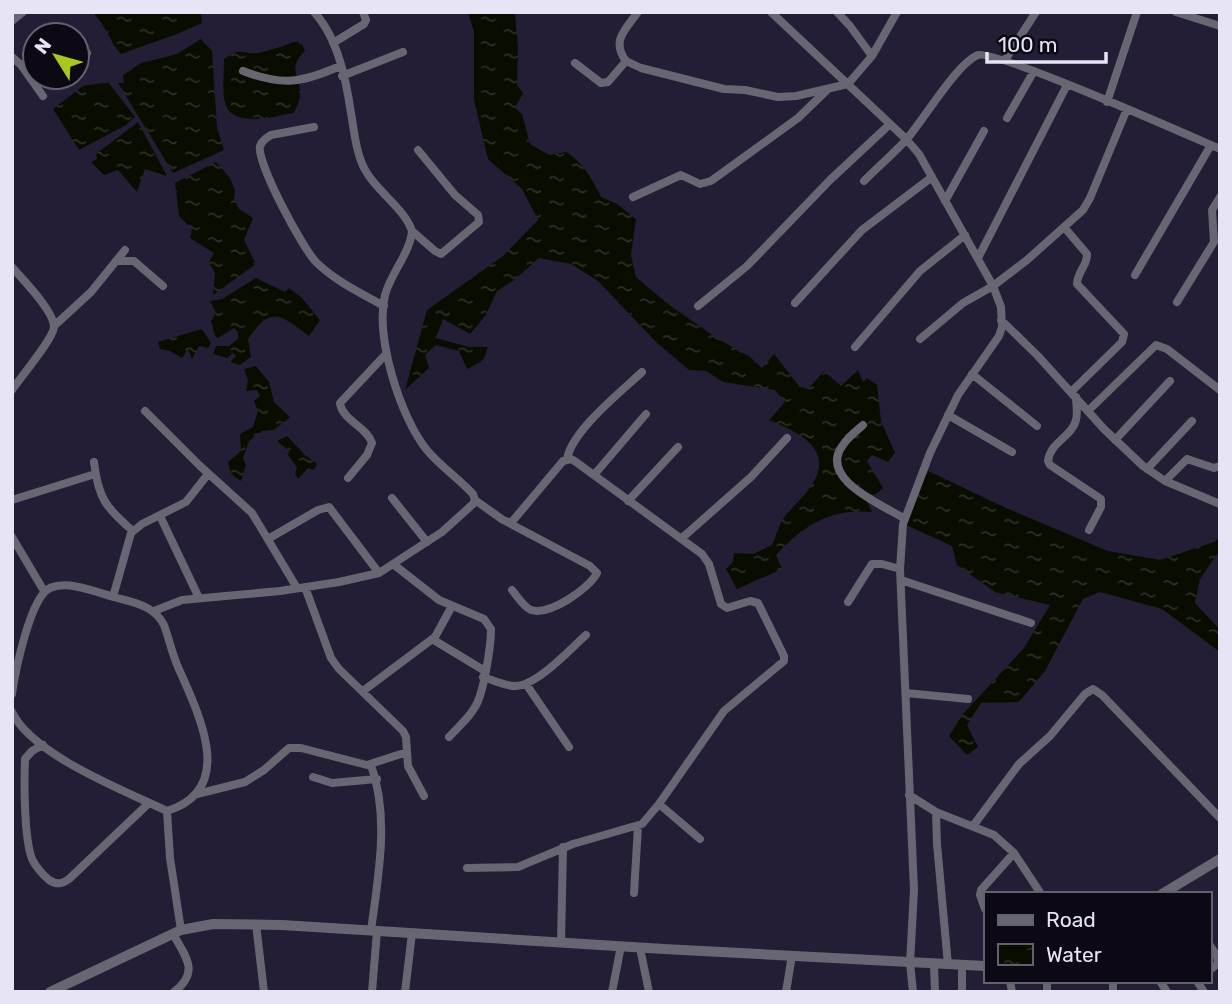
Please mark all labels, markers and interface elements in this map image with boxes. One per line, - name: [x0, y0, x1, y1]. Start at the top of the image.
- north arrow: [21, 21, 91, 91]
- scale bar: [987, 21, 1106, 65]
- text: 100 m: [998, 32, 1057, 57]
- text: N: [30, 34, 56, 58]
- legend: [984, 892, 1211, 983]
- text: Road: [1046, 907, 1096, 932]
- text: Water: [1046, 942, 1102, 967]

